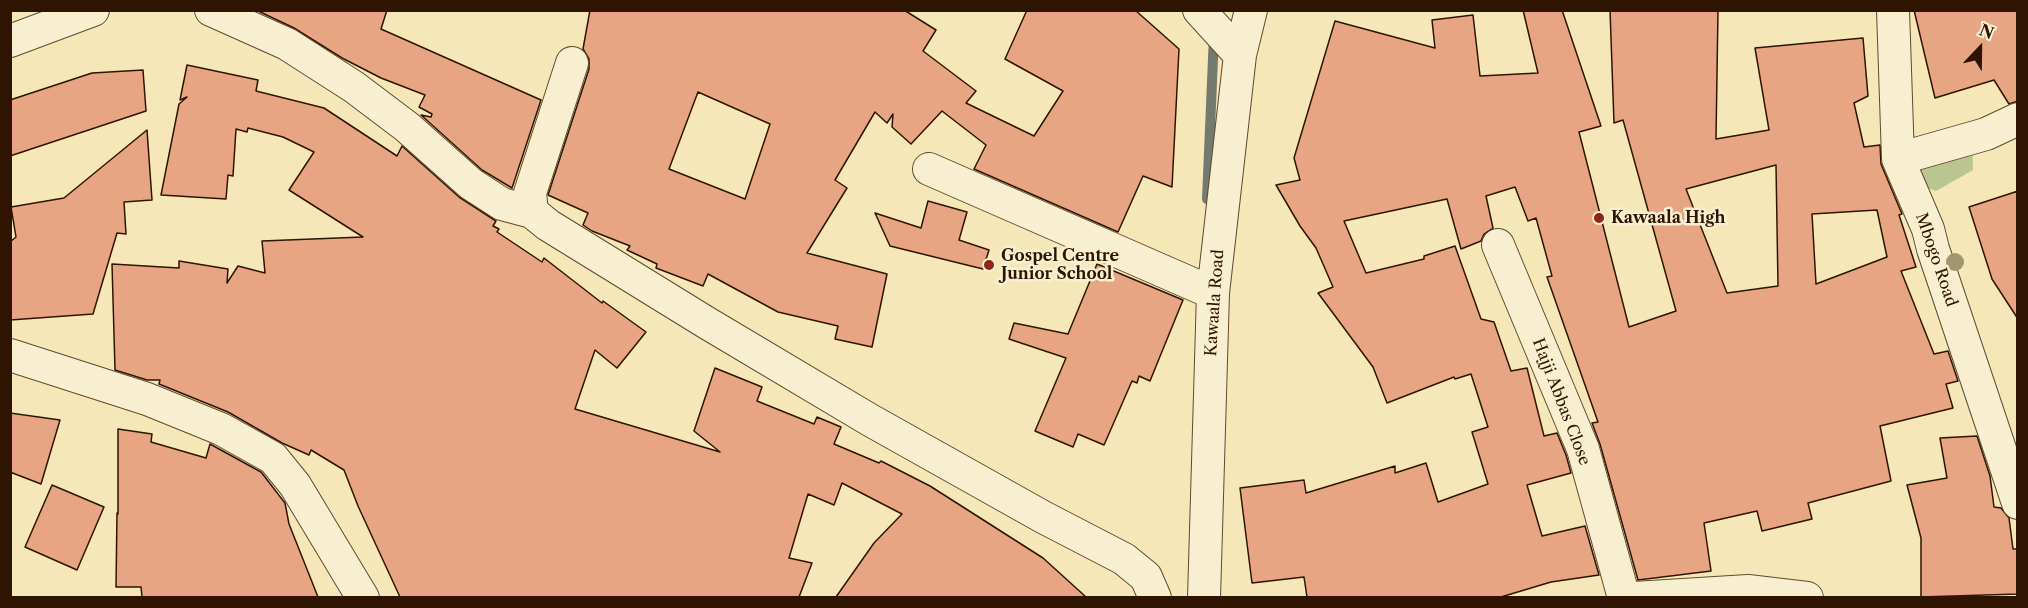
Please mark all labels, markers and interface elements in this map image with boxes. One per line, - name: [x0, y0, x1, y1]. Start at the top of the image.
- north arrow: [1950, 18, 2010, 78]
- text: N: [1977, 19, 1997, 43]
- place label: Kawaala High: [1611, 208, 1726, 228]
- marker: Kawaala High: [1592, 211, 1606, 225]
- street label: Mbogo Road: [1911, 211, 1961, 309]
- place label: Gospel Centre Junior School: [1001, 246, 1119, 284]
- street label: Kawaala Road: [1202, 249, 1228, 357]
- marker: Gospel Centre Junior School: [982, 258, 996, 272]
- street label: Hajji Abbas Close: [1528, 336, 1594, 468]

